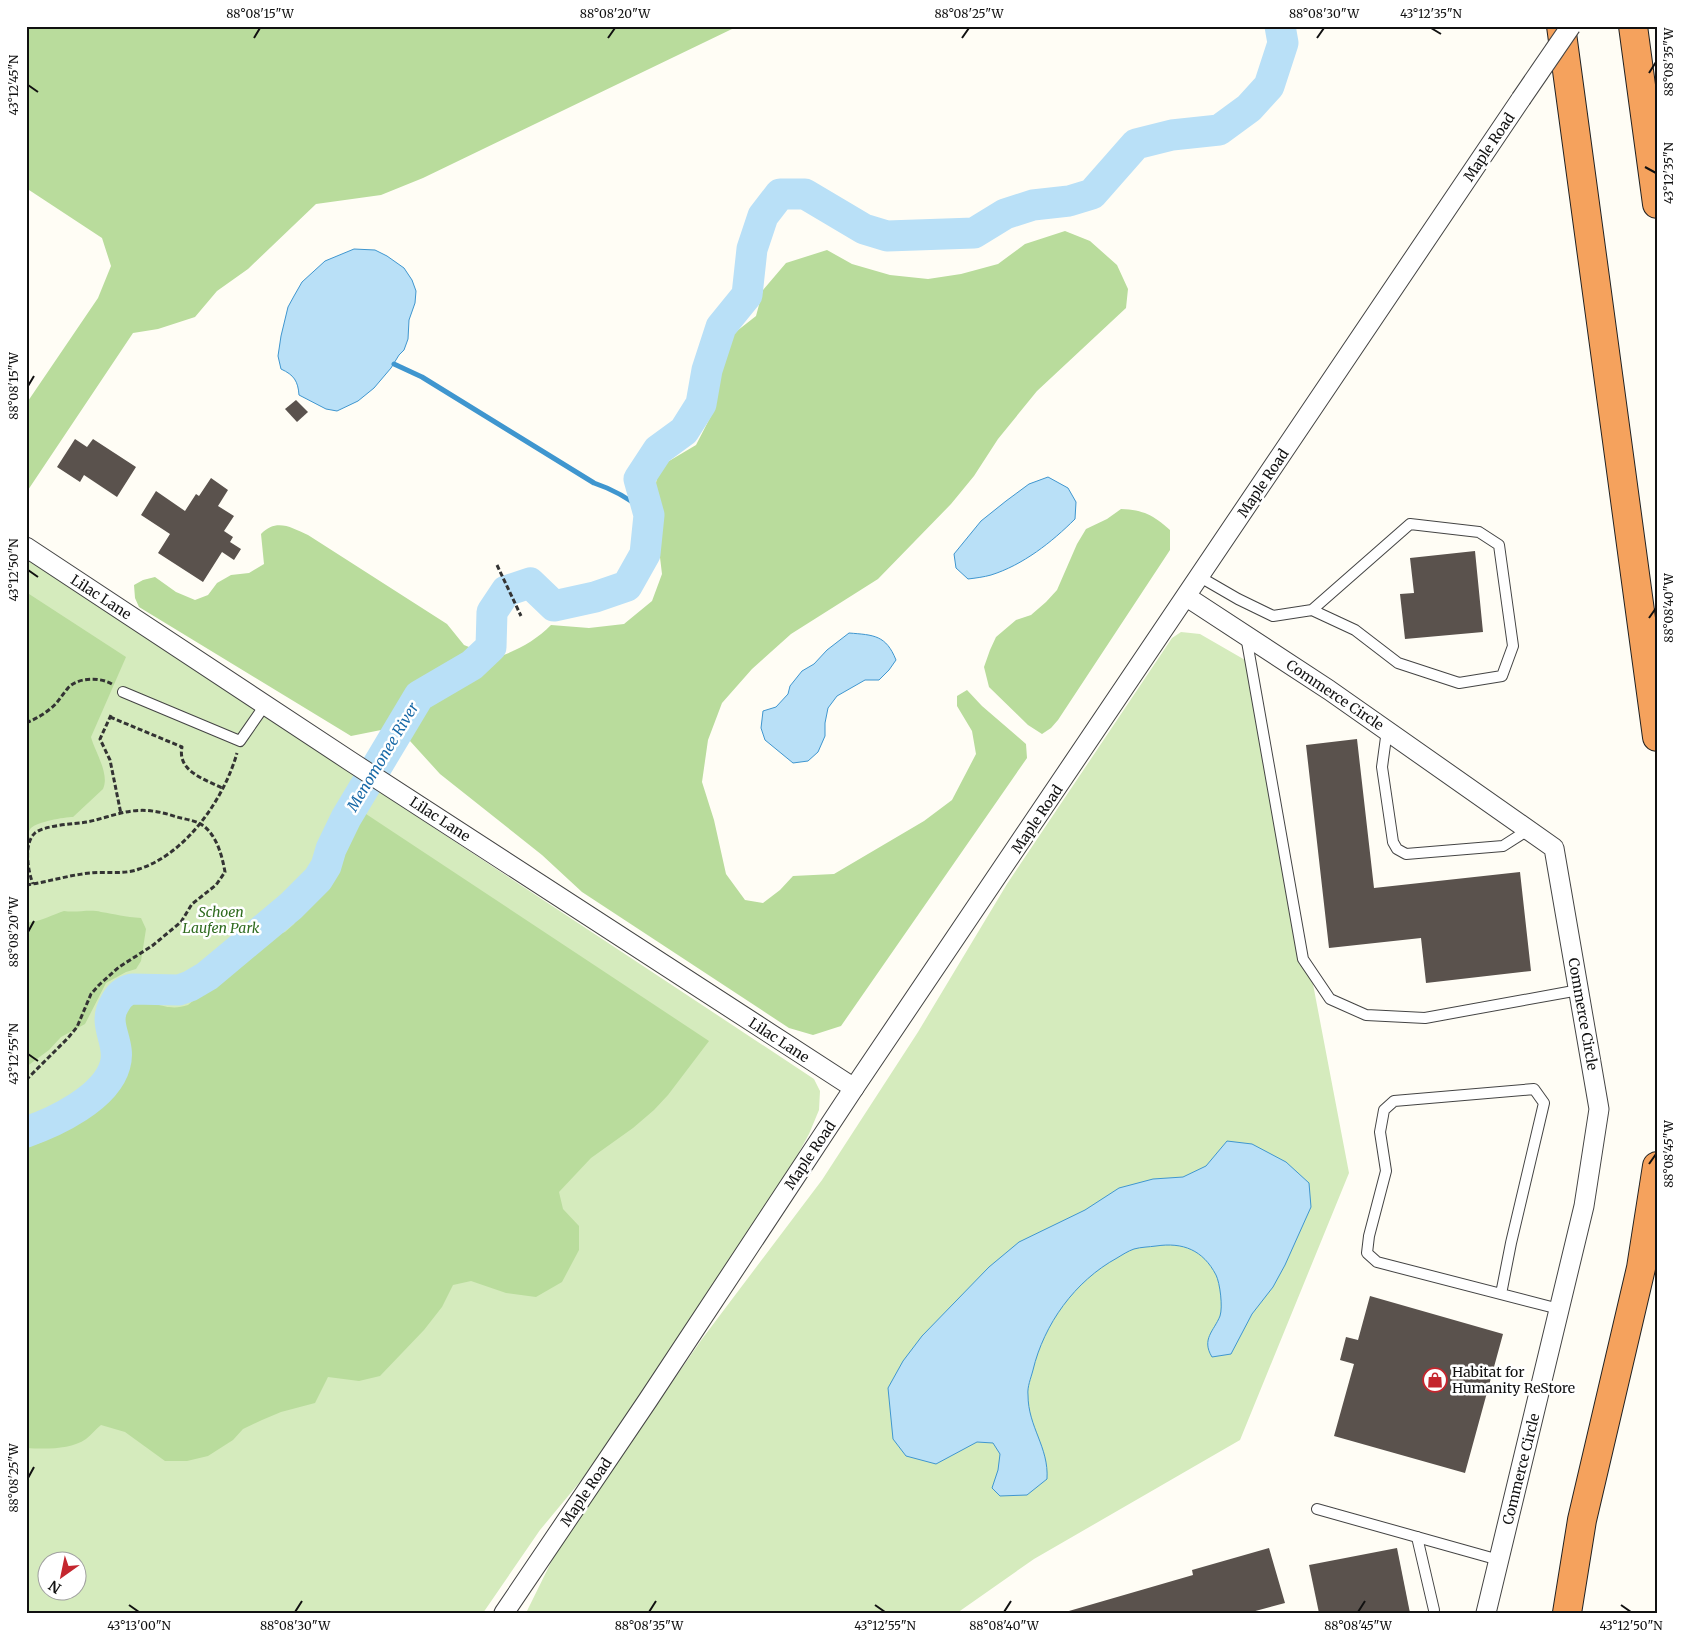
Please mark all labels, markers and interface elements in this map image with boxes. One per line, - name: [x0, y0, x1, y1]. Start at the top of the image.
- text: 88°08'15"W: [226, 6, 295, 21]
- text: 88°08'20"W: [580, 6, 651, 21]
- text: 88°08'25"W: [934, 6, 1005, 21]
- text: 88°08'30"W: [1289, 6, 1360, 21]
- text: 43°12'35"N: [1400, 6, 1463, 21]
- text: 88°08'35"W: [1661, 27, 1676, 96]
- text: 43°12'45"N: [6, 54, 21, 115]
- street label: Maple Road: [1460, 109, 1519, 185]
- text: 43°12'35"N: [1661, 141, 1676, 204]
- text: 88°08'15"W: [6, 351, 21, 420]
- street label: Maple Road: [1234, 445, 1293, 521]
- text: 43°12'50"N: [6, 538, 21, 602]
- street label: Lilac Lane: [67, 571, 135, 623]
- text: 88°08'40"W: [1661, 572, 1676, 643]
- street label: Commerce Circle: [1283, 656, 1387, 734]
- water label: Menomonee River: [342, 698, 423, 815]
- street label: Maple Road: [1008, 781, 1067, 857]
- street label: Lilac Lane: [406, 793, 474, 845]
- text: 88°08'20"W: [6, 896, 21, 967]
- park label: Schoen Laufen Park: [183, 903, 260, 937]
- street label: Commerce Circle: [1564, 956, 1602, 1072]
- street label: Lilac Lane: [745, 1014, 813, 1066]
- text: 43°12'55"N: [6, 1022, 21, 1085]
- street label: Maple Road: [781, 1117, 840, 1193]
- text: 88°08'45"W: [1661, 1119, 1676, 1188]
- place label: Habitat for Humanity ReStore: [1452, 1363, 1575, 1397]
- shop icon: Habitat for Humanity ReStore: [1422, 1367, 1448, 1393]
- street label: Commerce Circle: [1499, 1412, 1543, 1526]
- text: 88°08'25"W: [6, 1442, 21, 1513]
- street label: Maple Road: [557, 1454, 616, 1530]
- north arrow: [38, 1552, 88, 1602]
- text: N: [45, 1576, 64, 1597]
- text: 43°13'00"N: [107, 1618, 172, 1633]
- text: 88°08'30"W: [260, 1618, 331, 1633]
- text: 88°08'35"W: [615, 1618, 684, 1633]
- text: 43°12'55"N: [854, 1618, 917, 1633]
- text: 88°08'40"W: [969, 1618, 1040, 1633]
- text: 88°08'45"W: [1324, 1618, 1393, 1633]
- text: 43°12'50"N: [1599, 1618, 1663, 1633]

